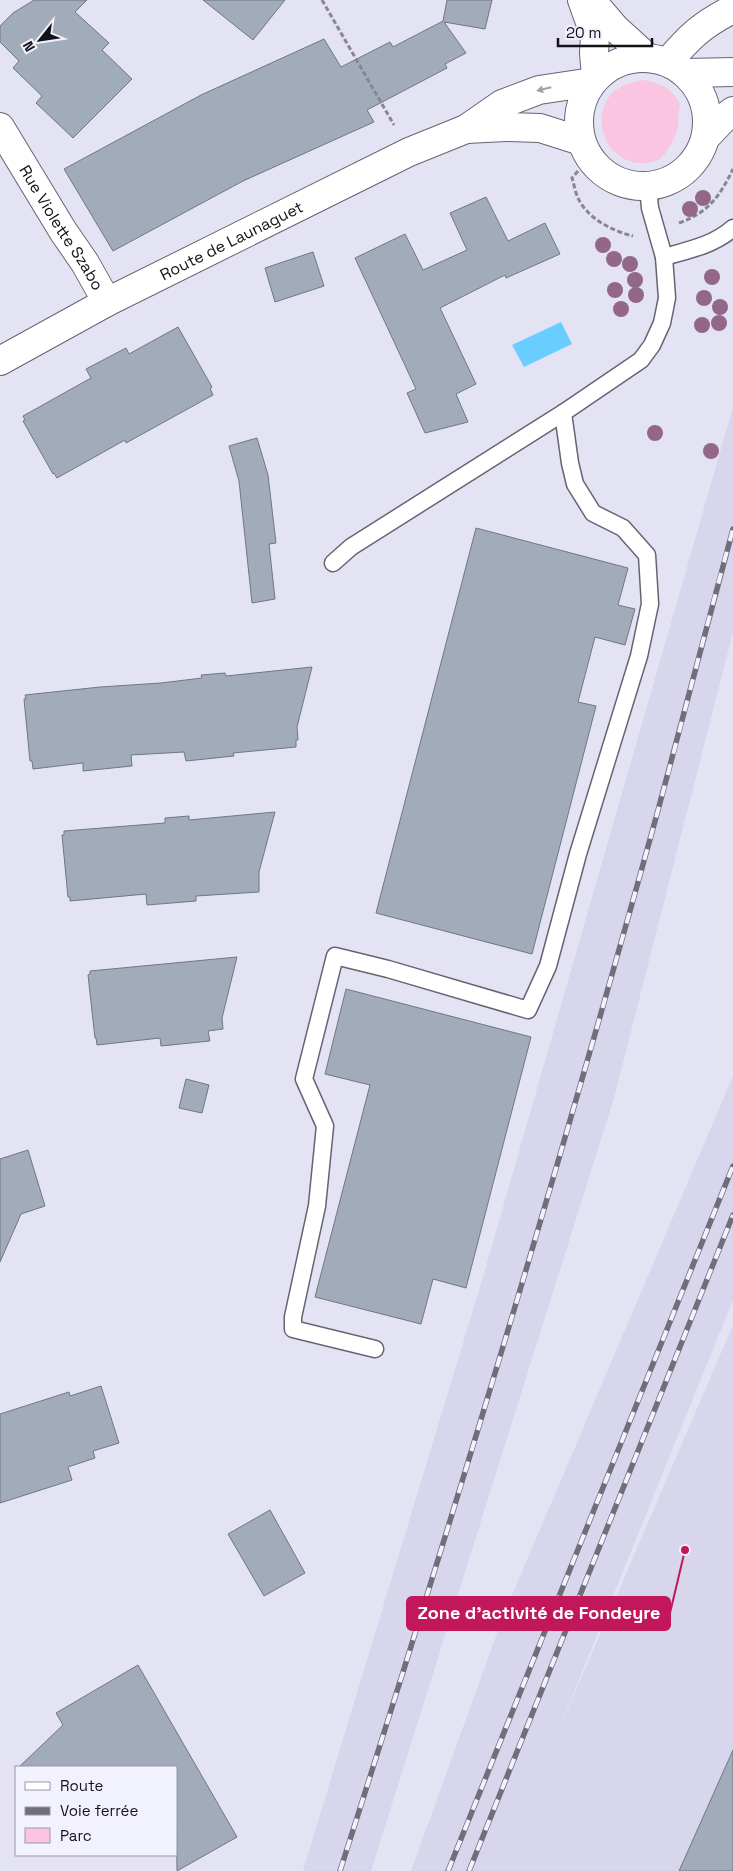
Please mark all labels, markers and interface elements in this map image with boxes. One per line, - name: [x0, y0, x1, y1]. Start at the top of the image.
- north arrow: [15, 15, 65, 65]
- scale bar: [558, 15, 652, 47]
- text: 20 m: [566, 23, 601, 42]
- text: N: [19, 38, 39, 55]
- one-way arrow: [536, 85, 551, 93]
- street label: Rue Violette Szabo: [15, 161, 109, 294]
- street label: Route de Launaguet: [156, 196, 306, 285]
- callout: Zone d'activité de Fondeyre: [407, 1597, 670, 1630]
- text: Zone d'activité de Fondeyre: [418, 1601, 660, 1624]
- legend: [15, 1766, 178, 1856]
- text: Route: [60, 1776, 104, 1795]
- text: Voie ferrée: [60, 1801, 138, 1820]
- text: Parc: [60, 1826, 92, 1845]

